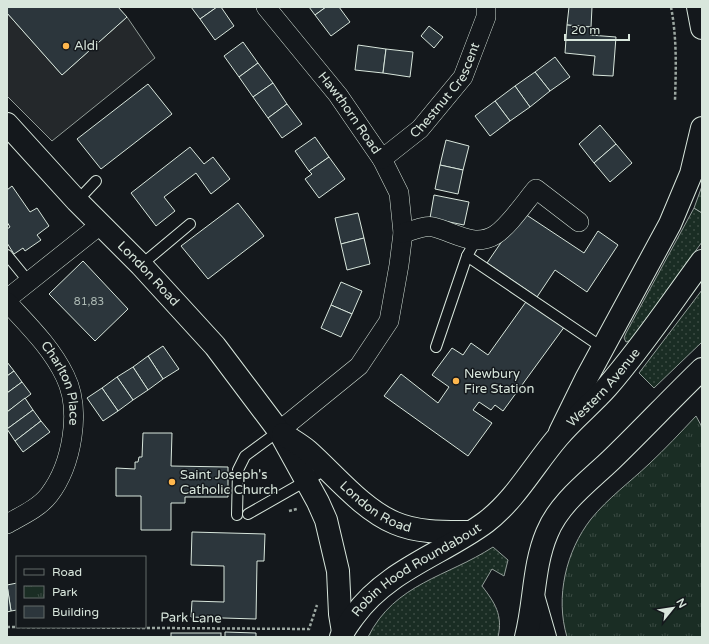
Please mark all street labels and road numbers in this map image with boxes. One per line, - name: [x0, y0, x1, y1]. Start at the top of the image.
- street label: Chestnut Crescent: [407, 40, 483, 142]
- street label: Hawthorn Road: [314, 69, 384, 157]
- street label: London Road: [114, 238, 183, 310]
- street label: Charlton Place: [37, 338, 82, 426]
- street label: Western Avenue: [564, 345, 644, 430]
- street label: London Road: [336, 478, 413, 536]
- street label: Robin Hood Roundabout: [348, 520, 484, 620]
- street label: Park Lane: [160, 609, 222, 627]

